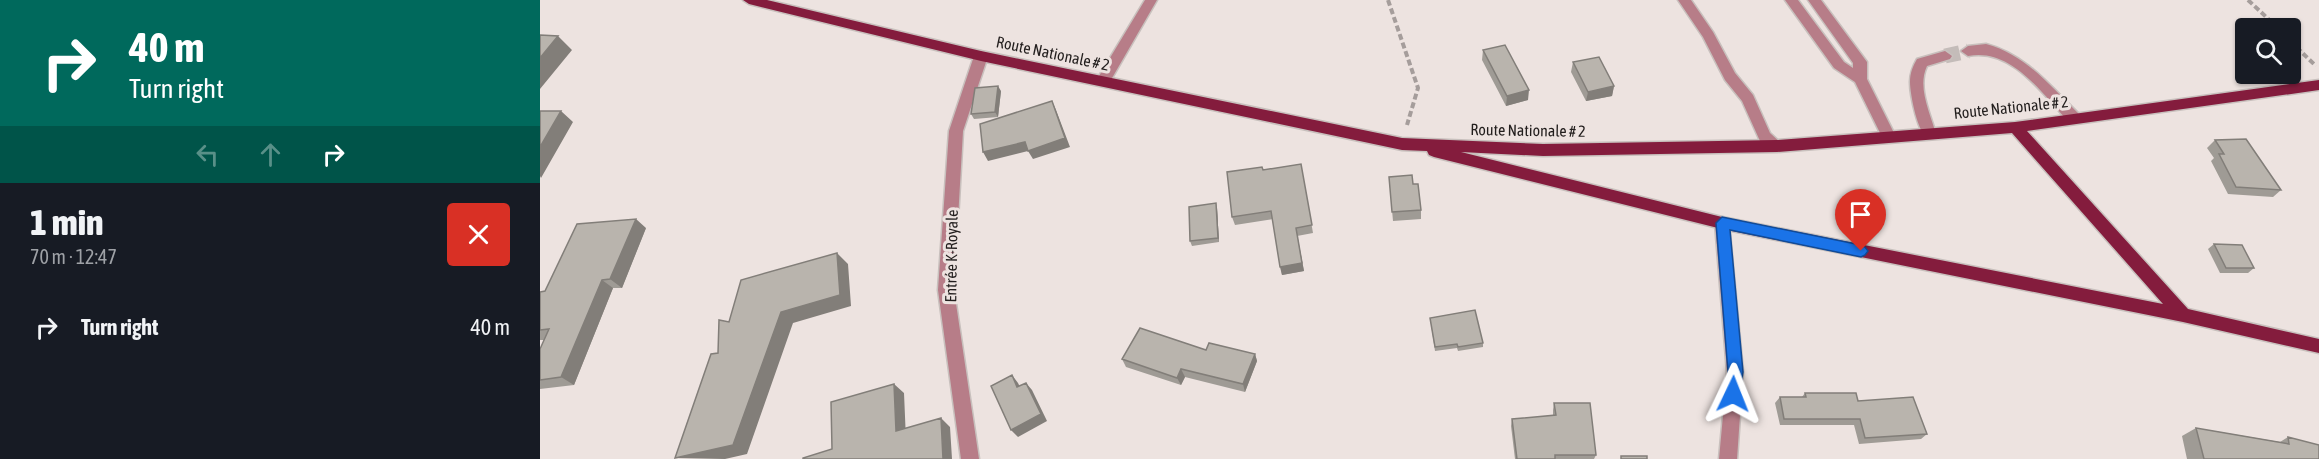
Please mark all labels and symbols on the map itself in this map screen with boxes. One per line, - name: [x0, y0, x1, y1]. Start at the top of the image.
- street label: Route Nationale # 2: [995, 32, 1111, 74]
- street label: Route Nationale # 2: [1953, 92, 2069, 122]
- street label: Route Nationale # 2: [1470, 120, 1586, 140]
- pin: [1835, 189, 1886, 251]
- street label: Entrée K-Royale: [941, 209, 962, 303]
- position arrow: [1701, 362, 1765, 426]

